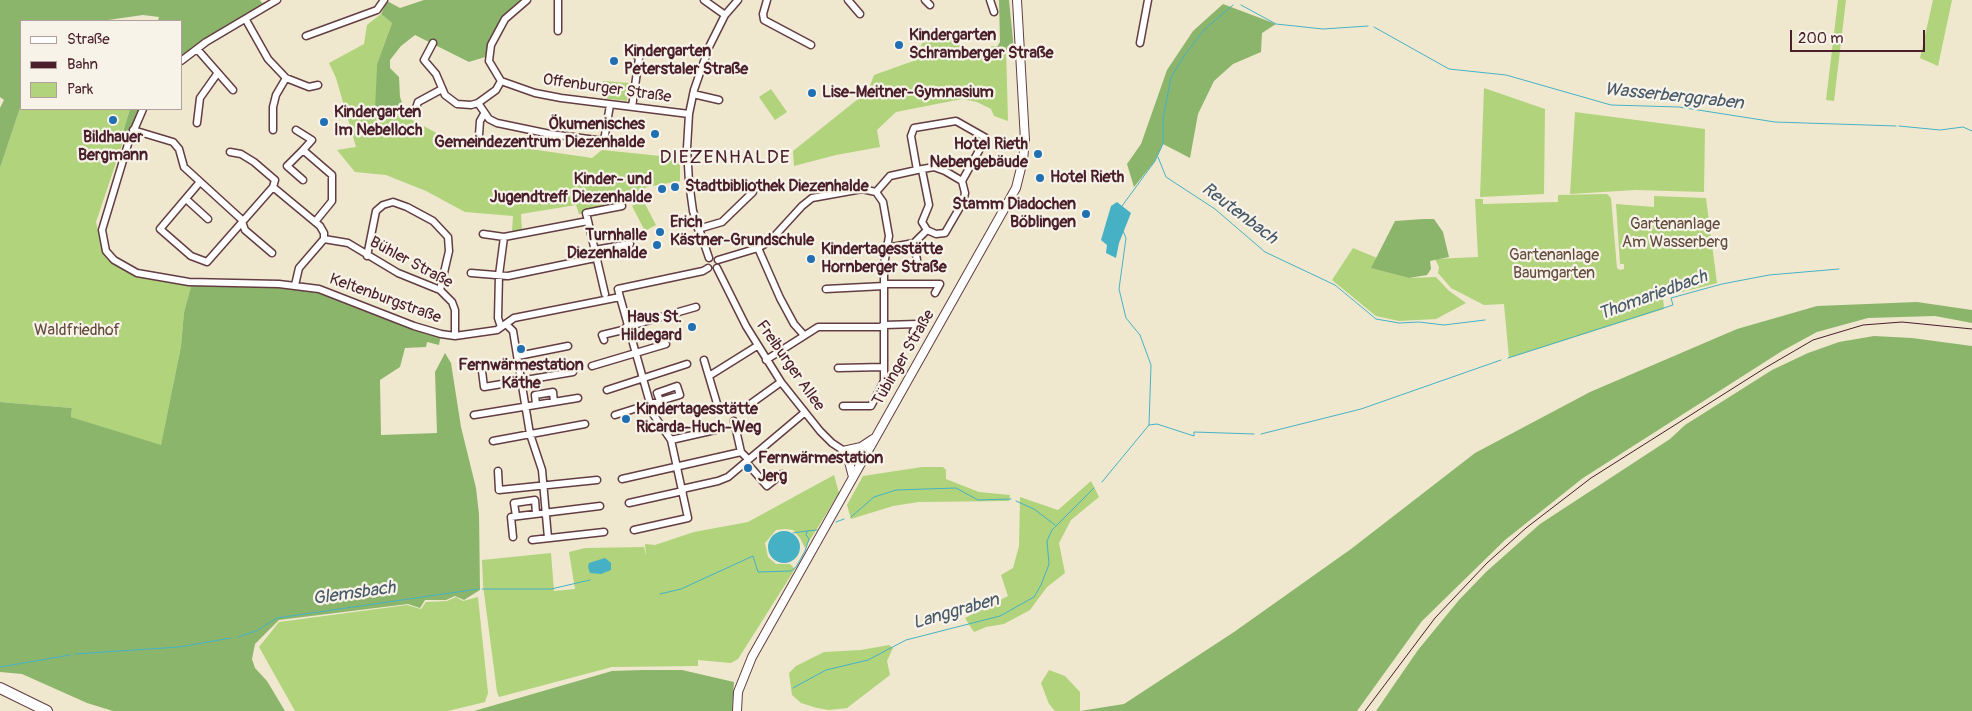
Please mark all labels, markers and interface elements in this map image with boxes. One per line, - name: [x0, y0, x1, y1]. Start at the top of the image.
- legend: [20, 20, 182, 110]
- scale bar: [1792, 20, 1927, 52]
- place label: Kindergarten Schramberger Straße: [909, 26, 1053, 64]
- text: 200 m: [1798, 29, 1843, 48]
- text: Straße: [67, 30, 110, 49]
- marker: Kindergarten Schramberger Straße: [893, 39, 905, 51]
- place label: Kindergarten Peterstaler Straße: [624, 42, 748, 80]
- text: Bahn: [67, 55, 98, 74]
- marker: Kindergarten Peterstaler Straße: [608, 55, 620, 67]
- street label: Offenburger Straße: [542, 70, 672, 108]
- water label: Wasserberggraben: [1603, 79, 1745, 115]
- text: Park: [67, 80, 93, 99]
- place label: Lise-Meitner-Gymnasium: [822, 83, 994, 103]
- marker: Lise-Meitner-Gymnasium: [806, 87, 818, 99]
- place label: Kindergarten Im Nebelloch: [334, 103, 422, 141]
- marker: Bildhauer Bergmann: [107, 114, 119, 126]
- place label: Ökumenisches Gemeindezentrum Diezenhalde: [434, 115, 645, 153]
- marker: Kindergarten Im Nebelloch: [318, 116, 330, 128]
- place label: Bildhauer Bergmann: [78, 128, 148, 166]
- marker: Ökumenisches Gemeindezentrum Diezenhalde: [649, 128, 661, 140]
- place label: Hotel Rieth Nebengebäude: [929, 135, 1028, 173]
- district label: DIEZENHALDE: [658, 147, 792, 169]
- marker: Hotel Rieth Nebengebäude: [1032, 148, 1044, 160]
- place label: Hotel Rieth: [1050, 168, 1124, 188]
- place label: Kinder- und Jugendtreff Diezenhalde: [490, 170, 652, 208]
- marker: Hotel Rieth: [1034, 172, 1046, 184]
- place label: Stadtbibliothek Diezenhalde: [685, 177, 869, 197]
- water label: Reutenbach: [1197, 179, 1281, 249]
- marker: Stadtbibliothek Diezenhalde: [669, 181, 681, 193]
- marker: Kinder- und Jugendtreff Diezenhalde: [656, 183, 668, 195]
- place label: Stamm Diadochen Böblingen: [952, 195, 1076, 233]
- marker: Stamm Diadochen Böblingen: [1080, 208, 1092, 220]
- place label: Erich Kästner-Grundschule: [670, 213, 814, 251]
- park label: Gartenanlage Am Wasserberg: [1622, 215, 1728, 253]
- place label: Turnhalle Diezenhalde: [567, 226, 647, 264]
- marker: Erich Kästner-Grundschule: [654, 226, 666, 238]
- street label: Bühler Straße: [366, 233, 456, 293]
- marker: Turnhalle Diezenhalde: [651, 239, 663, 251]
- place label: Kindertagesstätte Hornberger Straße: [821, 240, 947, 278]
- park label: Gartenanlage Baumgarten: [1509, 246, 1599, 284]
- marker: Kindertagesstätte Hornberger Straße: [805, 253, 817, 265]
- water label: Thomariedbach: [1596, 266, 1710, 326]
- street label: Keltenburgstraße: [327, 270, 443, 328]
- street label: Tübinger Straße: [869, 307, 939, 409]
- place label: Haus St. Hildegard: [621, 308, 682, 346]
- street label: Freiburger Allee: [752, 317, 828, 415]
- park label: Waldfriedhof: [34, 321, 120, 341]
- marker: Haus St. Hildegard: [686, 321, 698, 333]
- marker: Fernwärmestation Käthe: [515, 343, 527, 355]
- place label: Fernwärmestation Käthe: [458, 356, 584, 394]
- place label: Kindertagesstätte Ricarda-Huch-Weg: [636, 400, 761, 438]
- marker: Kindertagesstätte Ricarda-Huch-Weg: [620, 413, 632, 425]
- place label: Fernwärmestation Jerg: [758, 449, 883, 487]
- marker: Fernwärmestation Jerg: [742, 462, 754, 474]
- water label: Glemsbach: [311, 578, 397, 610]
- water label: Langgraben: [910, 589, 1002, 635]

